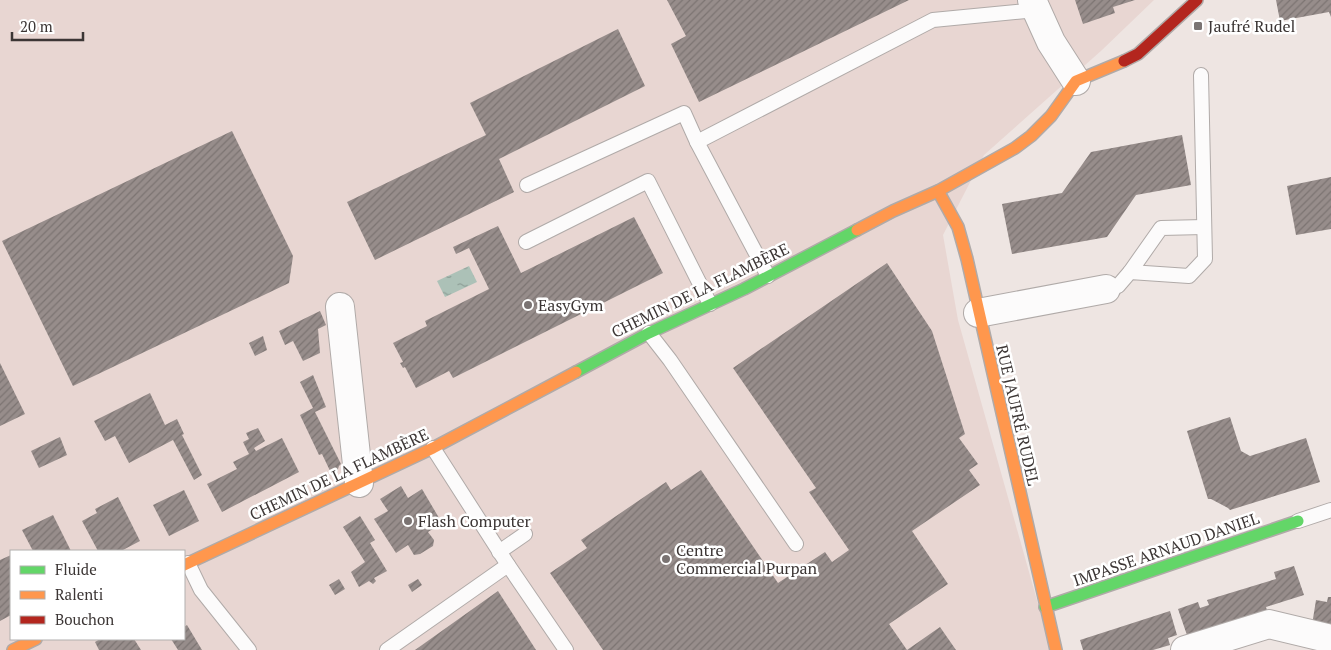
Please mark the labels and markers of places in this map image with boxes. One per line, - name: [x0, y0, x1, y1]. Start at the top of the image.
- place label: Jaufré Rudel: [1208, 15, 1296, 37]
- marker: Jaufré Rudel: [1192, 20, 1204, 32]
- place label: EasyGym: [538, 294, 603, 316]
- marker: EasyGym: [522, 299, 534, 311]
- place label: Flash Computer: [418, 510, 532, 532]
- marker: Flash Computer: [402, 515, 414, 527]
- place label: Centre Commercial Purpan: [676, 539, 818, 579]
- marker: Centre Commercial Purpan: [660, 553, 672, 565]

